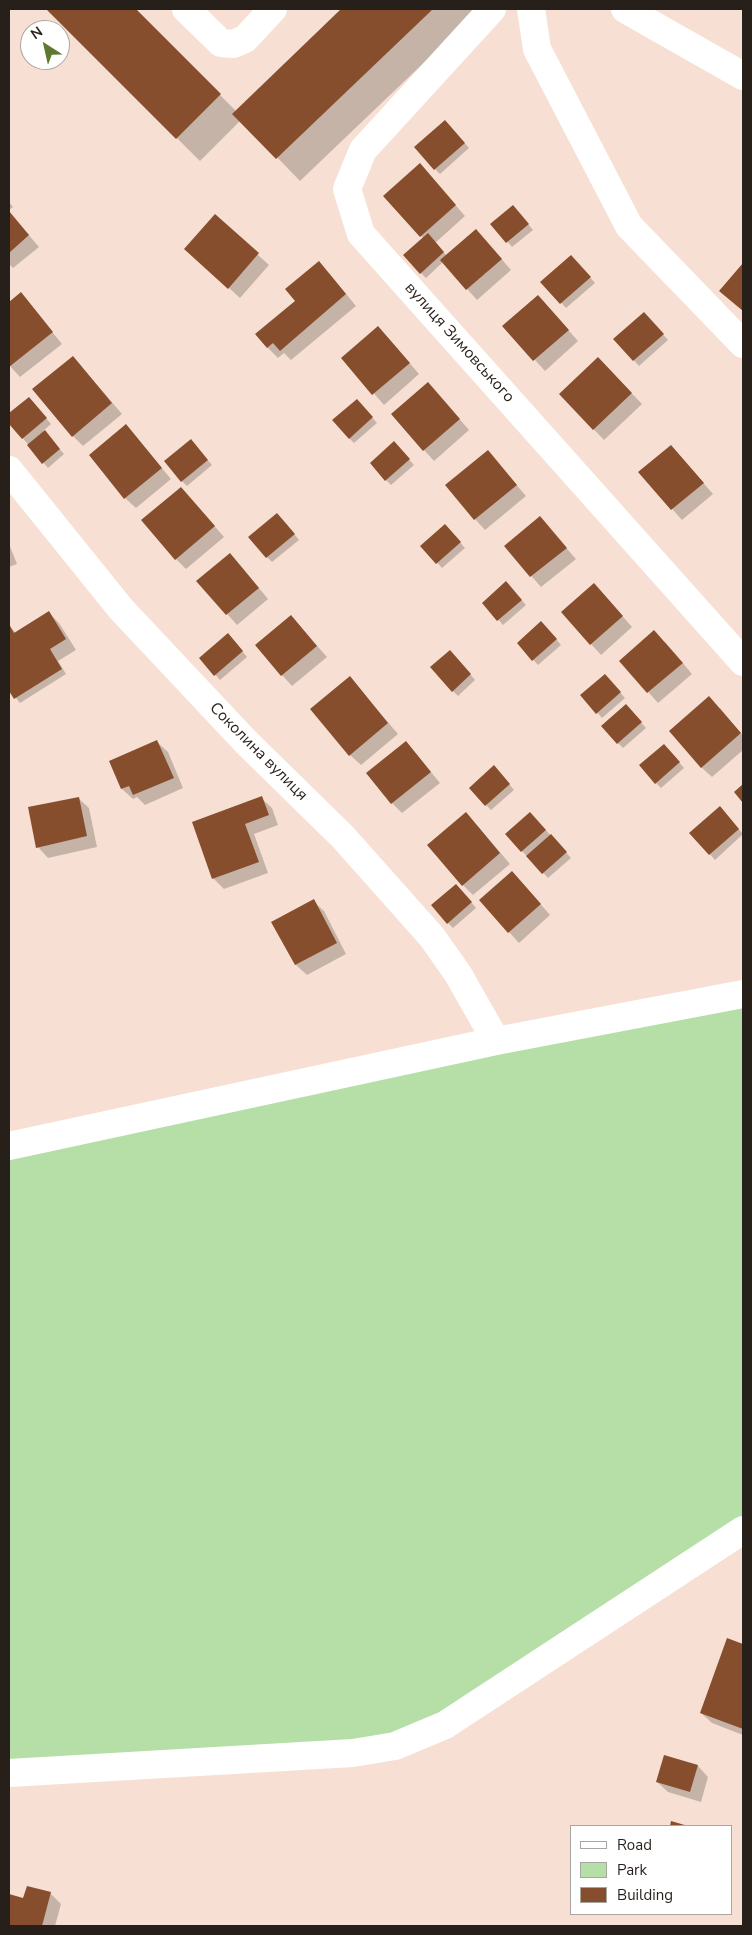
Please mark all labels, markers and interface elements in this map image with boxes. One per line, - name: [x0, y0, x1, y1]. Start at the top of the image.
- north arrow: [20, 20, 70, 70]
- text: N: [27, 22, 46, 44]
- street label: вулиця Зимовського: [400, 279, 518, 407]
- street label: Соколина вулиця: [205, 699, 311, 805]
- legend: [570, 1825, 732, 1915]
- text: Road: [617, 1835, 652, 1855]
- text: Park: [617, 1860, 647, 1880]
- text: Building: [617, 1885, 673, 1905]

